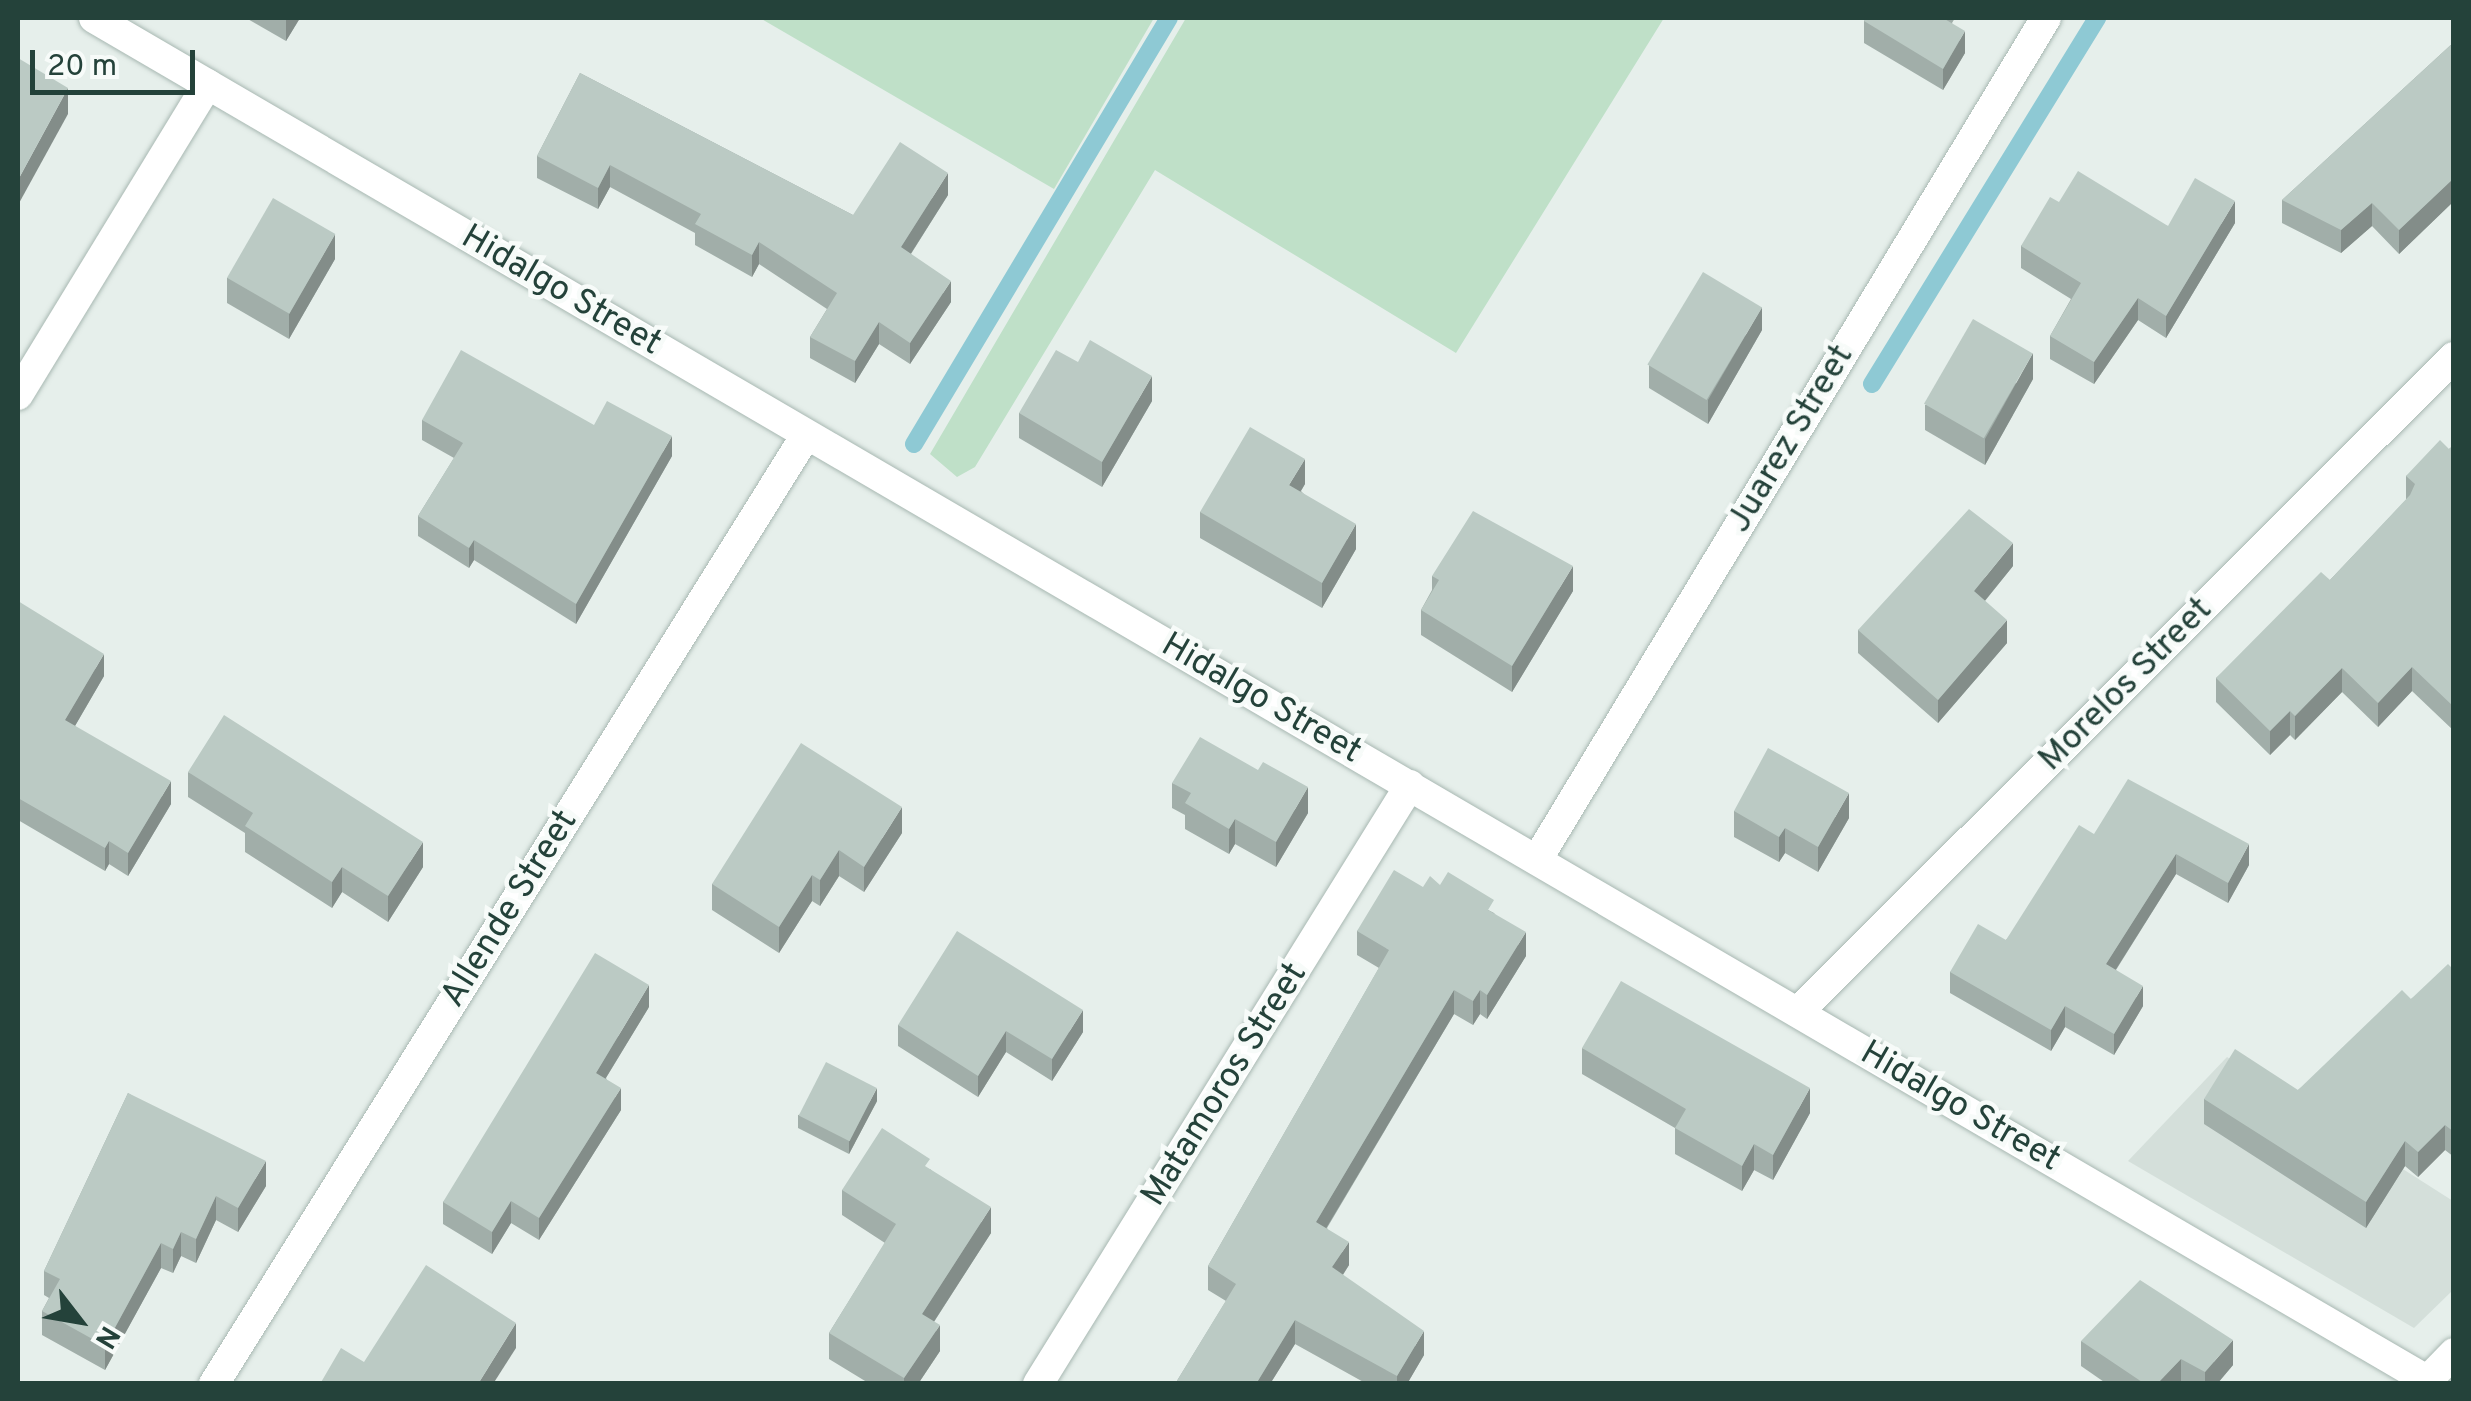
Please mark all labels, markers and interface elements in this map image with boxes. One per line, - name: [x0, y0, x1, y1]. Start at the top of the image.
- scale bar: [35, 30, 200, 92]
- text: 20 m: [47, 49, 117, 86]
- street label: Hidalgo Street: [453, 217, 669, 365]
- street label: Juarez Street: [1719, 338, 1863, 540]
- street label: Morelos Street: [2030, 589, 2222, 781]
- street label: Hidalgo Street: [1153, 625, 1369, 773]
- street label: Allende Street: [433, 803, 587, 1015]
- street label: Matamoros Street: [1133, 956, 1317, 1214]
- street label: Hidalgo Street: [1852, 1033, 2068, 1181]
- north arrow: [30, 1271, 130, 1371]
- text: N: [85, 1319, 126, 1354]

